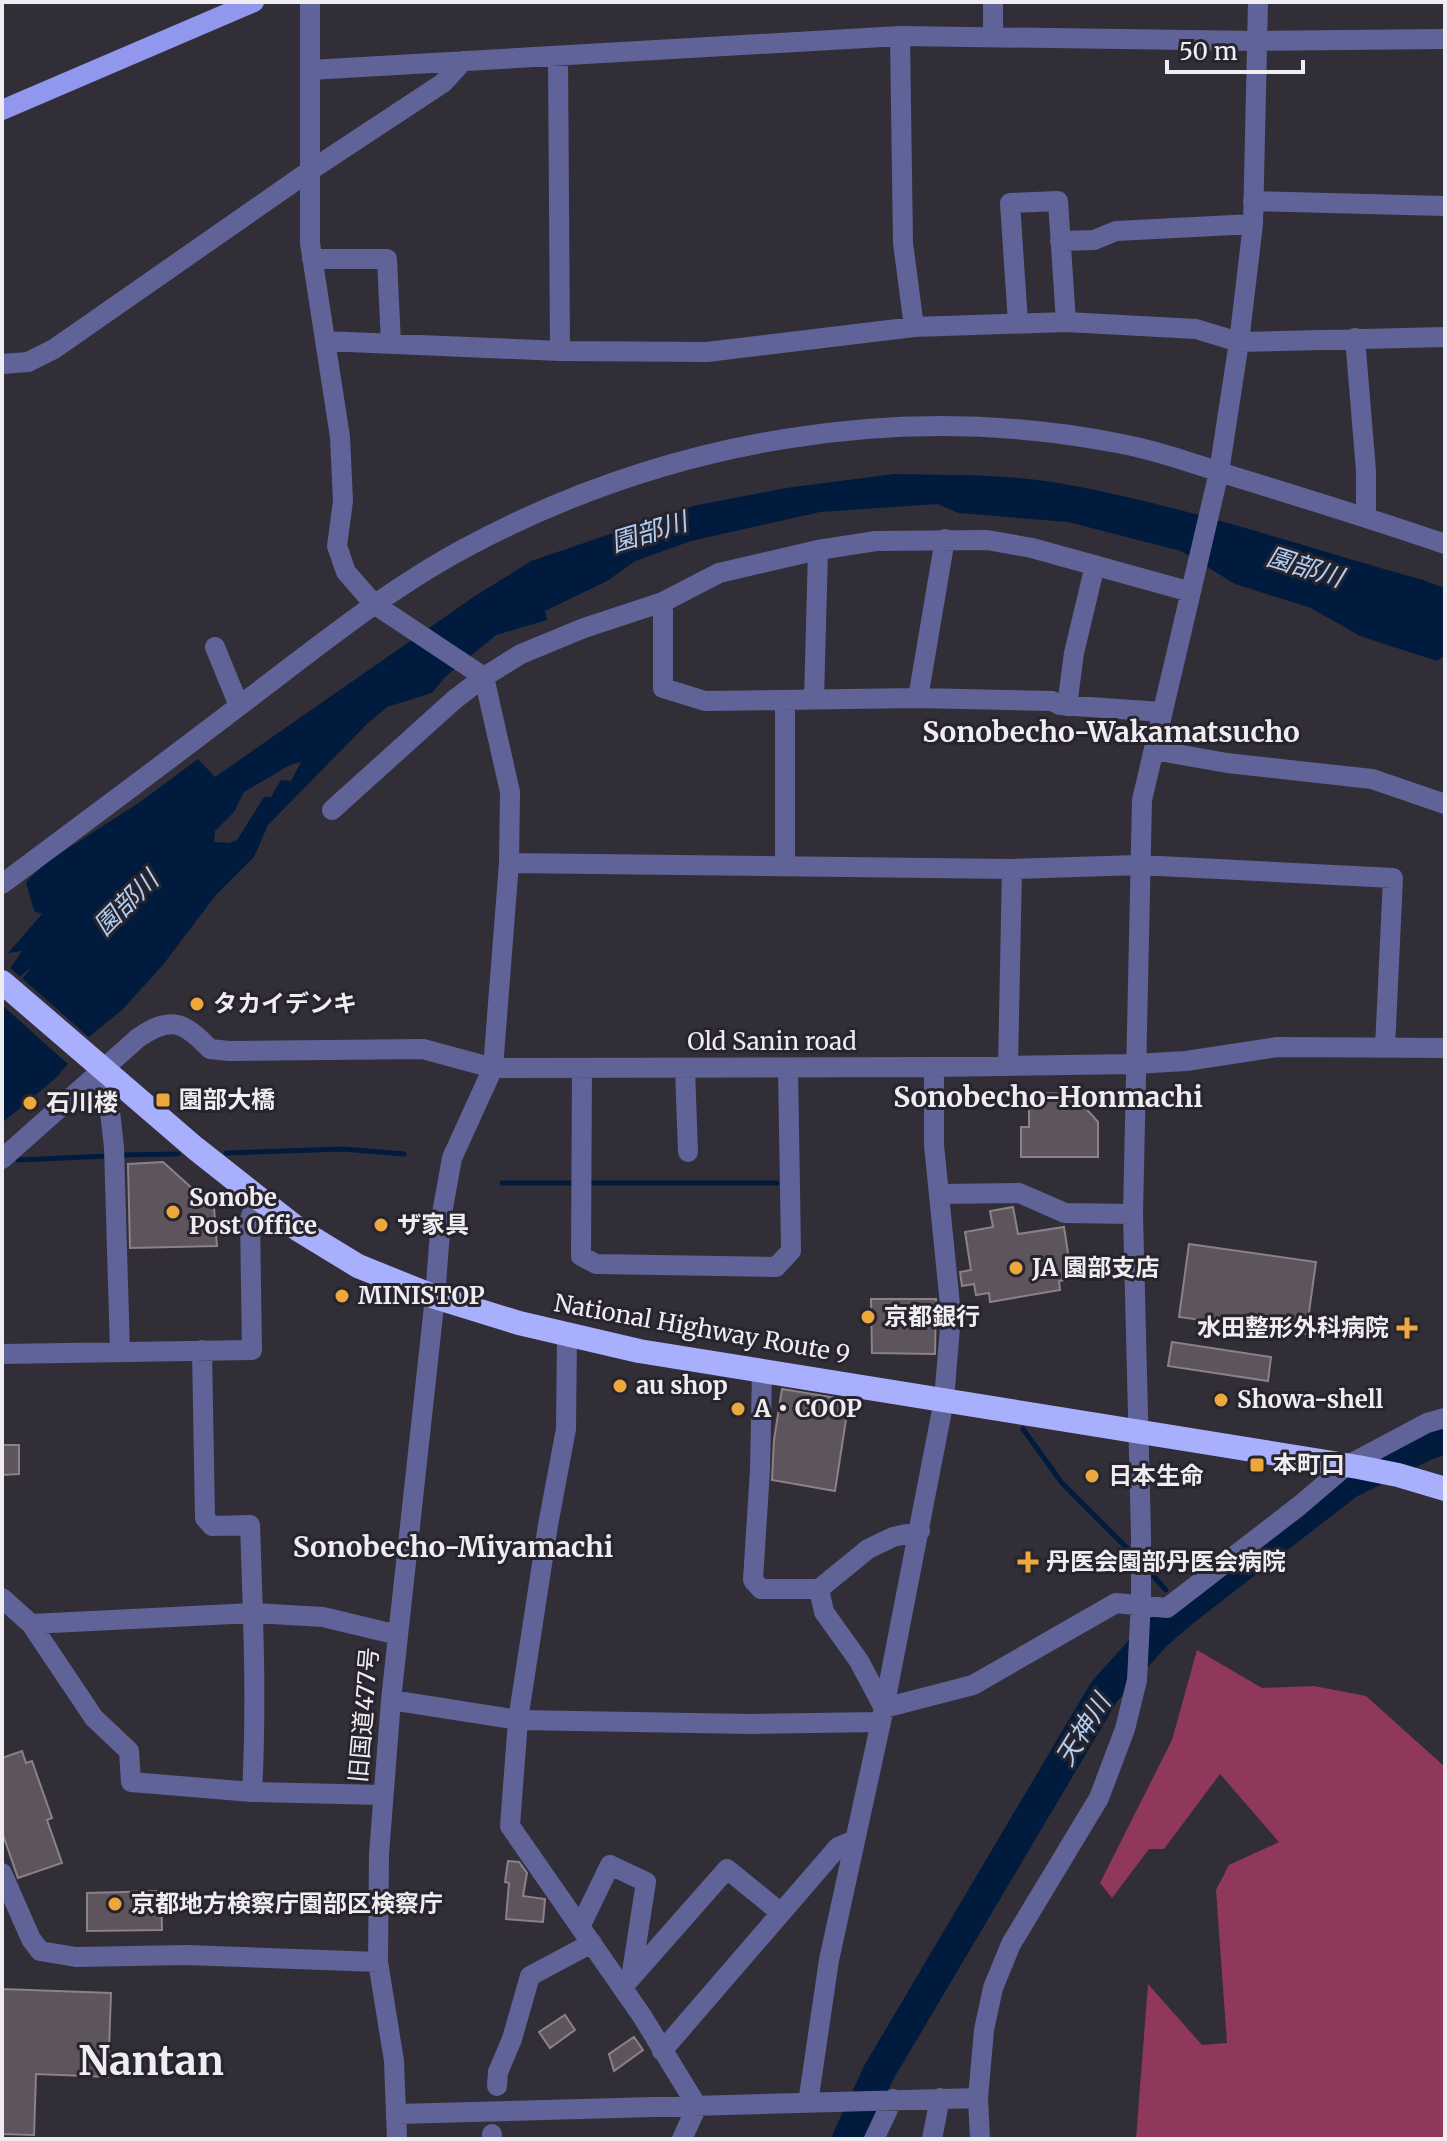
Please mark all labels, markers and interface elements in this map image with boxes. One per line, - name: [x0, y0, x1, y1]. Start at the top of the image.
- scale bar: [1167, 24, 1303, 74]
- text: 50 m: [1179, 36, 1238, 67]
- water label: 園部川: [607, 503, 694, 559]
- water label: 園部川: [1263, 539, 1350, 595]
- district label: Sonobecho-Wakamatsucho: [922, 714, 1300, 750]
- water label: 園部川: [86, 861, 167, 942]
- place label: タカイデンキ: [213, 988, 357, 1019]
- marker: タカイデンキ: [188, 995, 206, 1013]
- street label: Old Sanin road: [687, 1026, 857, 1057]
- district label: Sonobecho-Honmachi: [893, 1079, 1203, 1115]
- place label: 園部大橋: [179, 1084, 275, 1115]
- place label: 石川楼: [46, 1087, 118, 1118]
- marker: 園部大橋: [154, 1091, 172, 1109]
- marker: 石川楼: [21, 1094, 39, 1112]
- place label: Sonobe Post Office: [189, 1182, 317, 1241]
- marker: Sonobe Post Office: [164, 1203, 182, 1221]
- place label: ザ家具: [397, 1209, 469, 1240]
- marker: ザ家具: [372, 1216, 390, 1234]
- place label: JA 園部支店: [1031, 1252, 1159, 1283]
- marker: JA 園部支店: [1007, 1259, 1025, 1277]
- place label: MINISTOP: [358, 1280, 485, 1311]
- marker: MINISTOP: [333, 1287, 351, 1305]
- street label: National Highway Route 9: [552, 1287, 852, 1370]
- place label: 京都銀行: [884, 1301, 980, 1332]
- marker: 京都銀行: [859, 1308, 877, 1326]
- place label: 水田整形外科病院: [1197, 1312, 1389, 1343]
- marker: 水田整形外科病院: [1396, 1317, 1418, 1339]
- place label: au shop: [636, 1370, 728, 1401]
- marker: au shop: [611, 1377, 629, 1395]
- place label: Showa-shell: [1237, 1384, 1383, 1415]
- marker: Showa-shell: [1212, 1391, 1230, 1409]
- place label: A・COOP: [753, 1393, 862, 1424]
- marker: A・COOP: [729, 1400, 747, 1418]
- place label: 本町口: [1273, 1449, 1345, 1480]
- marker: 本町口: [1248, 1456, 1266, 1474]
- place label: 日本生命: [1108, 1460, 1204, 1491]
- marker: 日本生命: [1083, 1467, 1101, 1485]
- district label: Sonobecho-Miyamachi: [293, 1529, 613, 1565]
- place label: 丹医会園部丹医会病院: [1046, 1546, 1286, 1577]
- marker: 丹医会園部丹医会病院: [1017, 1551, 1039, 1573]
- street label: 旧国道477号: [342, 1646, 385, 1784]
- water label: 天神川: [1048, 1685, 1119, 1772]
- place label: 京都地方検察庁園部区検察庁: [131, 1888, 443, 1919]
- marker: 京都地方検察庁園部区検察庁: [106, 1895, 124, 1913]
- district label: Nantan: [78, 2036, 224, 2086]

